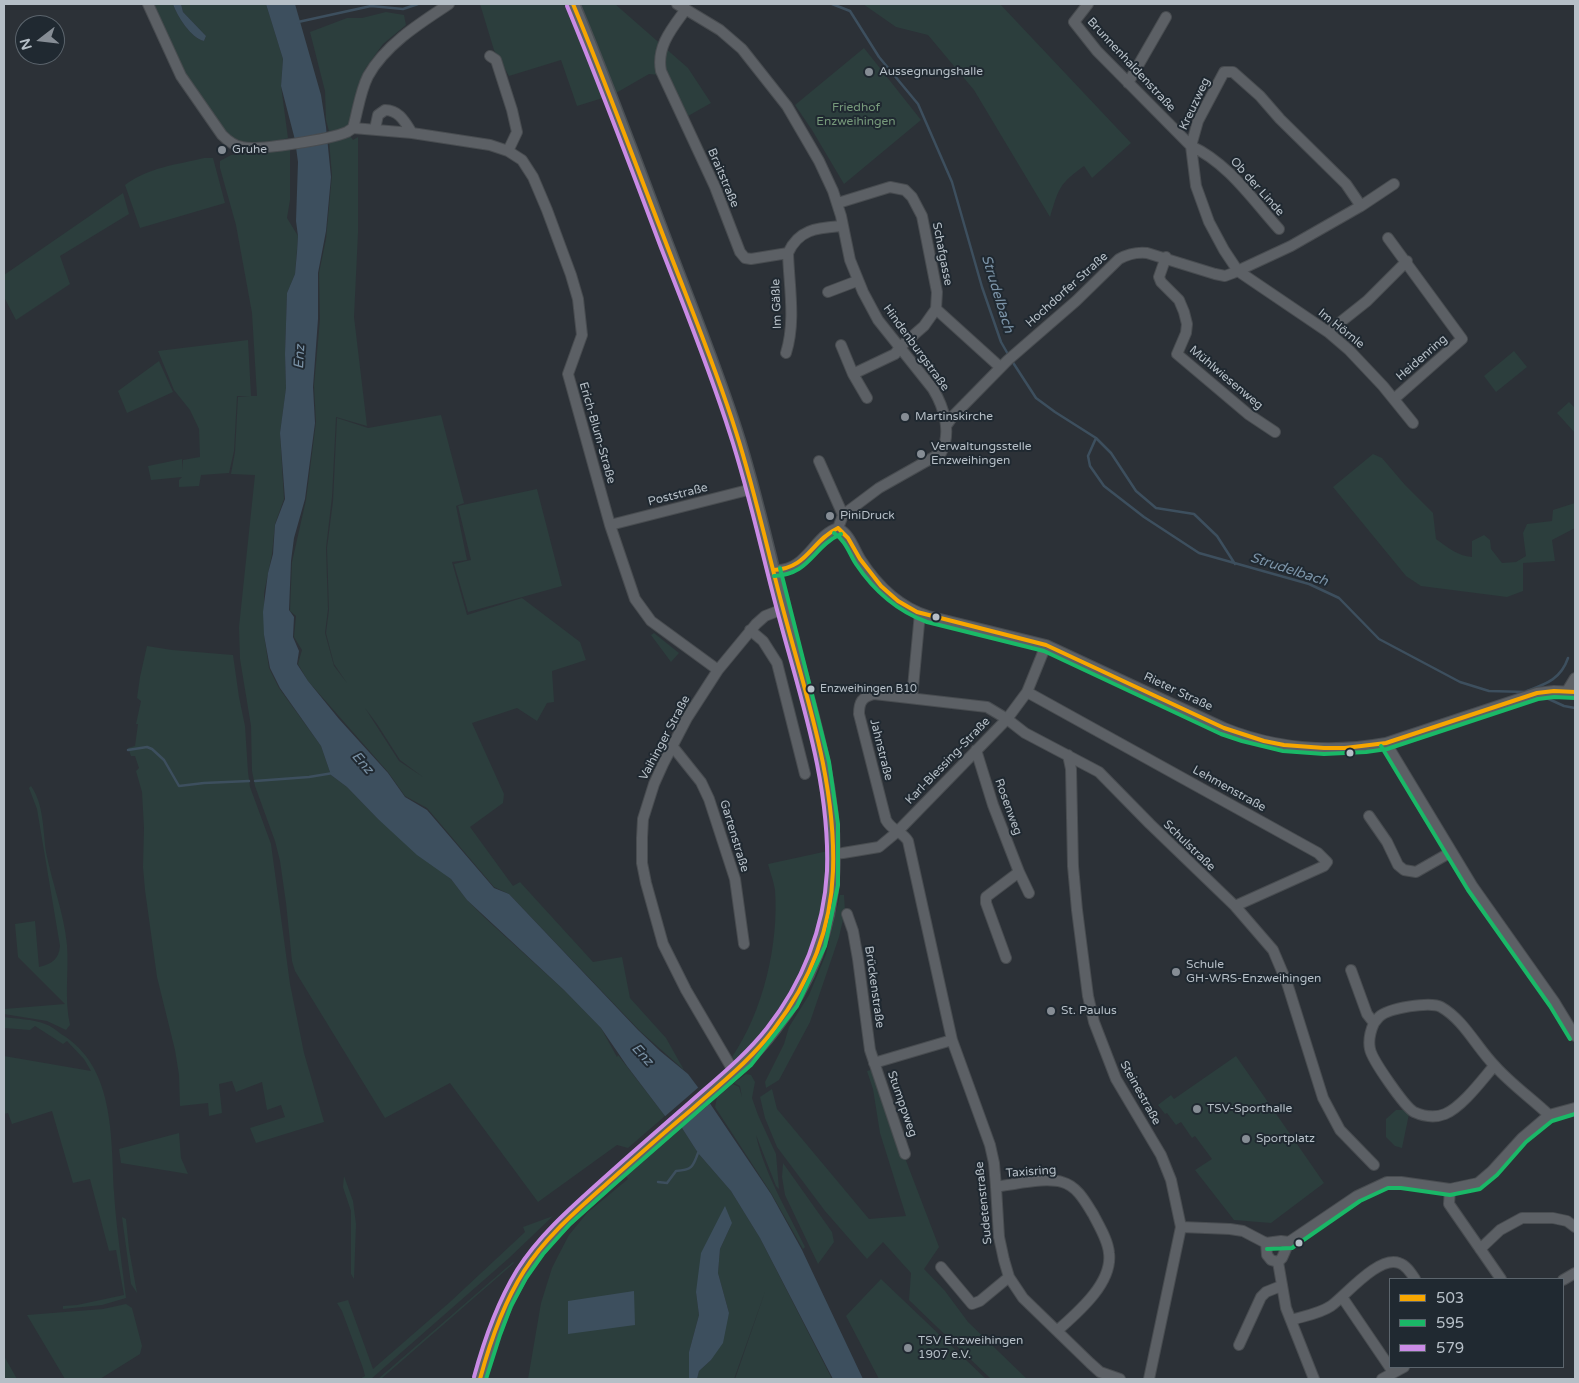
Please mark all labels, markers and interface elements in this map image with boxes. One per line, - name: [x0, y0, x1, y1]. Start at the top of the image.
- north arrow: [15, 15, 65, 65]
- street label: Brunnenhaldenstraße: [1084, 15, 1178, 115]
- text: N: [16, 36, 36, 52]
- place label: Aussegnungshalle: [879, 65, 983, 79]
- marker: Aussegnungshalle: [863, 66, 875, 78]
- street label: Kreuzweg: [1177, 75, 1213, 133]
- park label: Friedhof Enzweihingen: [816, 101, 896, 129]
- place label: Gruhe: [232, 143, 267, 157]
- marker: Gruhe: [216, 144, 228, 156]
- street label: Braitstraße: [704, 146, 742, 210]
- street label: Ob der Linde: [1227, 155, 1287, 219]
- street label: Schafgasse: [929, 221, 955, 287]
- street label: Hochdorfer Straße: [1023, 249, 1111, 331]
- water label: Strudelbach: [977, 253, 1017, 335]
- street label: Im Gäßle: [769, 279, 785, 329]
- street label: Hindenburgstraße: [880, 302, 952, 394]
- street label: Im Hörnle: [1315, 306, 1367, 352]
- street label: Heidenring: [1394, 332, 1450, 384]
- street label: Mühlwiesenweg: [1186, 343, 1266, 413]
- water label: Enz: [291, 344, 309, 370]
- street label: Erich-Blum-Straße: [576, 380, 618, 486]
- place label: Martinskirche: [915, 410, 993, 424]
- marker: Martinskirche: [899, 411, 911, 423]
- place label: Verwaltungsstelle Enzweihingen: [931, 440, 1032, 468]
- marker: Verwaltungsstelle Enzweihingen: [915, 448, 927, 460]
- street label: Poststraße: [647, 481, 709, 509]
- place label: PiniDruck: [840, 509, 895, 523]
- marker: PiniDruck: [824, 510, 836, 522]
- water label: Strudelbach: [1248, 550, 1330, 590]
- unlabelled marker: [931, 612, 941, 622]
- street label: Rieter Straße: [1141, 670, 1215, 714]
- place label: Enzweihingen B10: [820, 682, 917, 696]
- marker: Enzweihingen B10: [806, 684, 816, 694]
- street label: Vaihinger Straße: [637, 693, 693, 783]
- street label: Karl-Blessing-Straße: [903, 714, 993, 808]
- street label: Jahnstraße: [866, 718, 896, 782]
- water label: Enz: [348, 748, 376, 778]
- unlabelled marker: [1345, 748, 1355, 758]
- street label: Lehmenstraße: [1190, 763, 1268, 815]
- street label: Rosenweg: [991, 777, 1025, 837]
- street label: Gartenstraße: [716, 798, 752, 874]
- street label: Schulstraße: [1160, 818, 1218, 874]
- street label: Brückenstraße: [861, 945, 887, 1029]
- place label: Schule GH-WRS-Enzweihingen: [1186, 958, 1321, 986]
- marker: Schule GH-WRS-Enzweihingen: [1170, 966, 1182, 978]
- place label: St. Paulus: [1061, 1004, 1117, 1018]
- marker: St. Paulus: [1045, 1005, 1057, 1017]
- water label: Enz: [628, 1040, 656, 1070]
- street label: Steinestraße: [1116, 1058, 1164, 1128]
- street label: Stumppweg: [884, 1069, 920, 1139]
- place label: TSV-Sporthalle: [1207, 1102, 1292, 1116]
- marker: TSV-Sporthalle: [1191, 1103, 1203, 1115]
- place label: Sportplatz: [1256, 1132, 1315, 1146]
- marker: Sportplatz: [1240, 1133, 1252, 1145]
- street label: Sudetenstraße: [972, 1161, 996, 1245]
- street label: Taxisring: [1005, 1163, 1057, 1181]
- unlabelled marker: [1294, 1238, 1304, 1248]
- legend: [1389, 1278, 1564, 1368]
- text: 503: [1436, 1289, 1464, 1307]
- text: 595: [1436, 1314, 1464, 1332]
- place label: TSV Enzweihingen 1907 e.V.: [918, 1334, 1023, 1362]
- text: 579: [1436, 1339, 1464, 1357]
- marker: TSV Enzweihingen 1907 e.V.: [902, 1342, 914, 1354]

